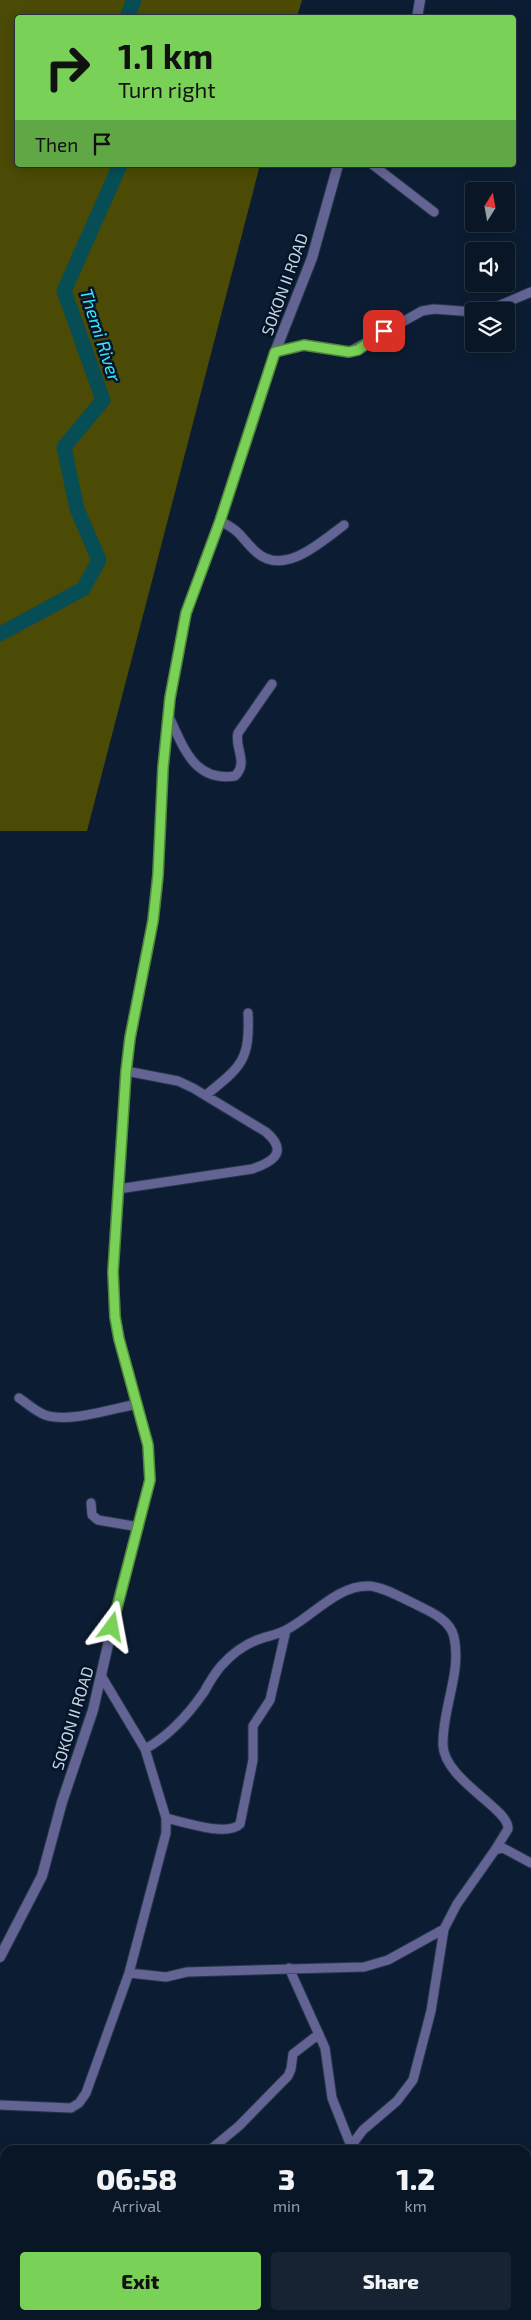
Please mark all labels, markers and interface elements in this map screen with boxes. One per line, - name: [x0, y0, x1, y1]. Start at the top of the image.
- text: 1.1 km: [118, 34, 213, 76]
- icon: right: [35, 35, 100, 100]
- text: Turn right: [118, 76, 216, 102]
- icon: arrive: [88, 130, 116, 158]
- text: Then: [35, 133, 78, 156]
- north arrow: [465, 182, 515, 232]
- map controls: [465, 182, 515, 352]
- street label: SOKON II ROAD: [257, 230, 311, 338]
- button: sound: [465, 242, 515, 292]
- water label: Themi River: [76, 286, 127, 385]
- button: layers: [465, 302, 515, 352]
- pin: [363, 310, 405, 352]
- icon: arrive: [370, 317, 398, 345]
- position arrow: [85, 1600, 137, 1652]
- street label: SOKON II ROAD: [47, 1664, 97, 1772]
- text: 06:58: [96, 2160, 177, 2196]
- text: 3: [278, 2160, 295, 2196]
- text: 1.2: [396, 2160, 435, 2196]
- text: Arrival: [112, 2196, 161, 2215]
- text: min: [273, 2196, 300, 2215]
- text: km: [405, 2196, 427, 2215]
- button: Exit: [20, 2252, 261, 2310]
- button: Share: [271, 2252, 511, 2310]

